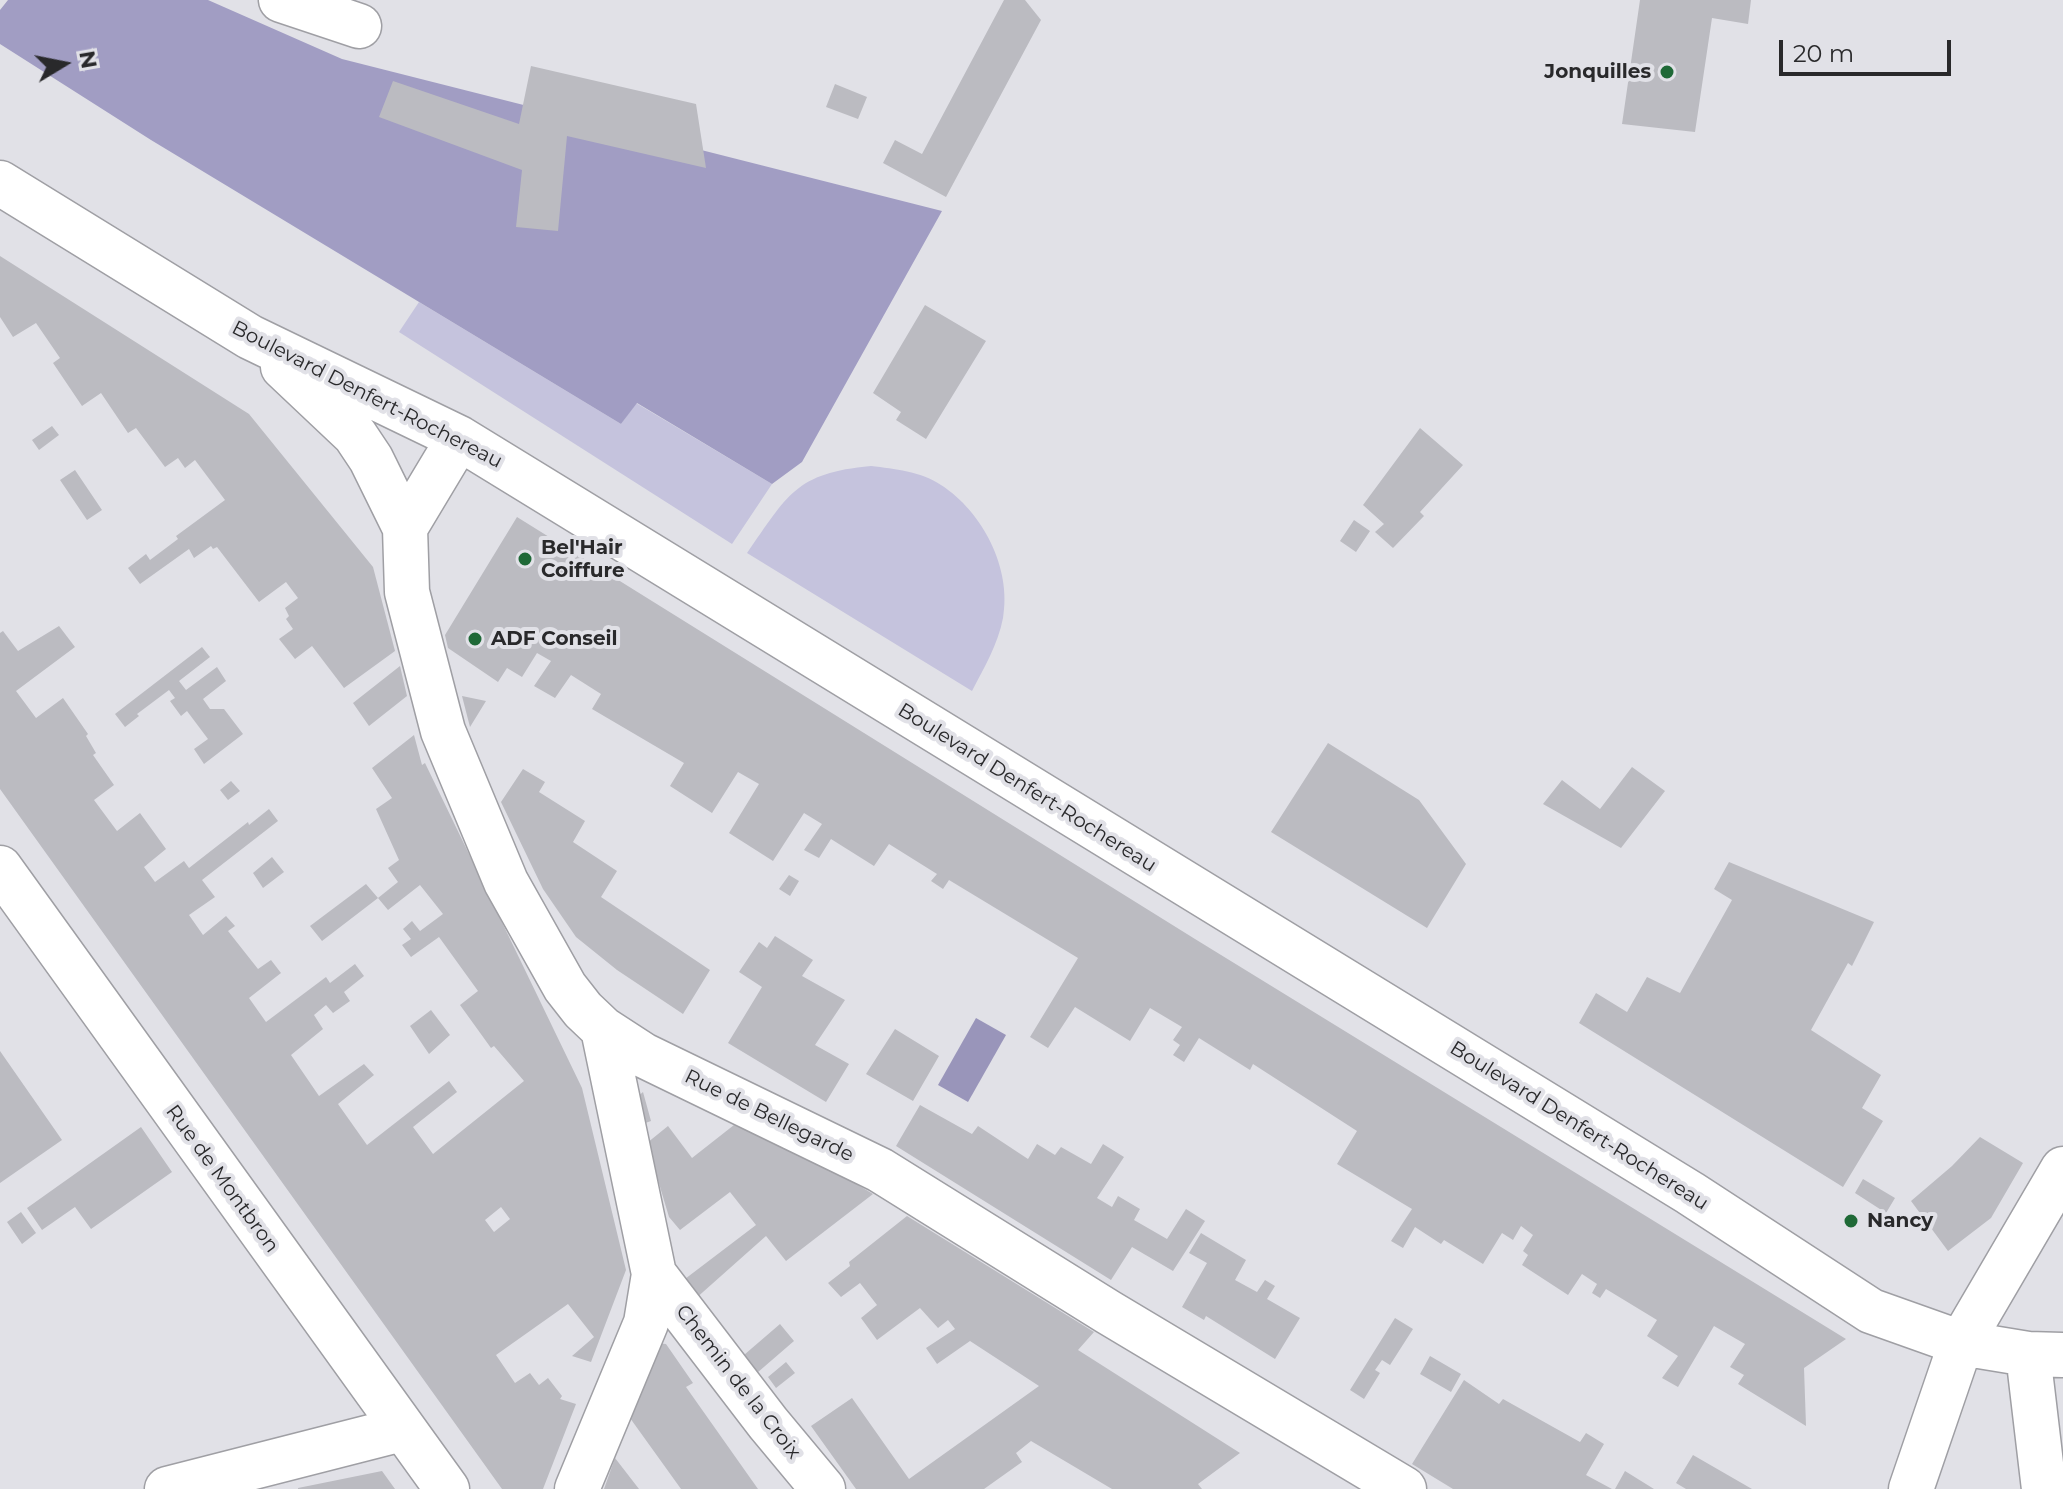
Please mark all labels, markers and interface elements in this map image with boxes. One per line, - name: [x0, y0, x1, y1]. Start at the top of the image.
- north arrow: [24, 24, 104, 104]
- scale bar: [1783, 24, 1955, 74]
- text: 20 m: [1793, 39, 1854, 68]
- text: N: [73, 49, 103, 71]
- place label: Jonquilles: [1544, 60, 1651, 84]
- marker: Jonquilles: [1658, 63, 1676, 81]
- street label: Boulevard Denfert-Rochereau: [228, 316, 506, 474]
- place label: Bel'Hair Coiffure: [541, 536, 625, 583]
- marker: Bel'Hair Coiffure: [516, 550, 534, 568]
- place label: ADF Conseil: [491, 627, 618, 651]
- marker: ADF Conseil: [466, 630, 484, 648]
- street label: Boulevard Denfert-Rochereau: [893, 698, 1161, 878]
- street label: Boulevard Denfert-Rochereau: [1445, 1036, 1713, 1216]
- street label: Rue de Bellegarde: [681, 1065, 857, 1167]
- street label: Rue de Montbron: [160, 1100, 284, 1258]
- place label: Nancy: [1867, 1209, 1933, 1233]
- marker: Nancy: [1842, 1212, 1860, 1230]
- street label: Chemin de la Croix: [670, 1300, 806, 1464]

